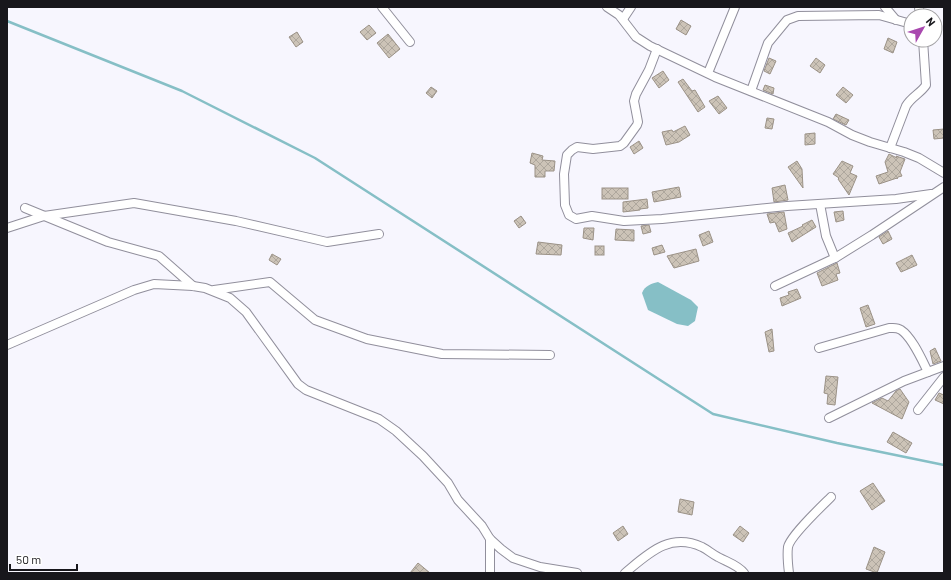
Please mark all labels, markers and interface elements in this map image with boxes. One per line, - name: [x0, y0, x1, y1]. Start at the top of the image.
- north arrow: [903, 8, 943, 48]
- text: N: [924, 14, 939, 28]
- scale bar: [10, 546, 77, 572]
- text: 50 m: [16, 552, 41, 566]

